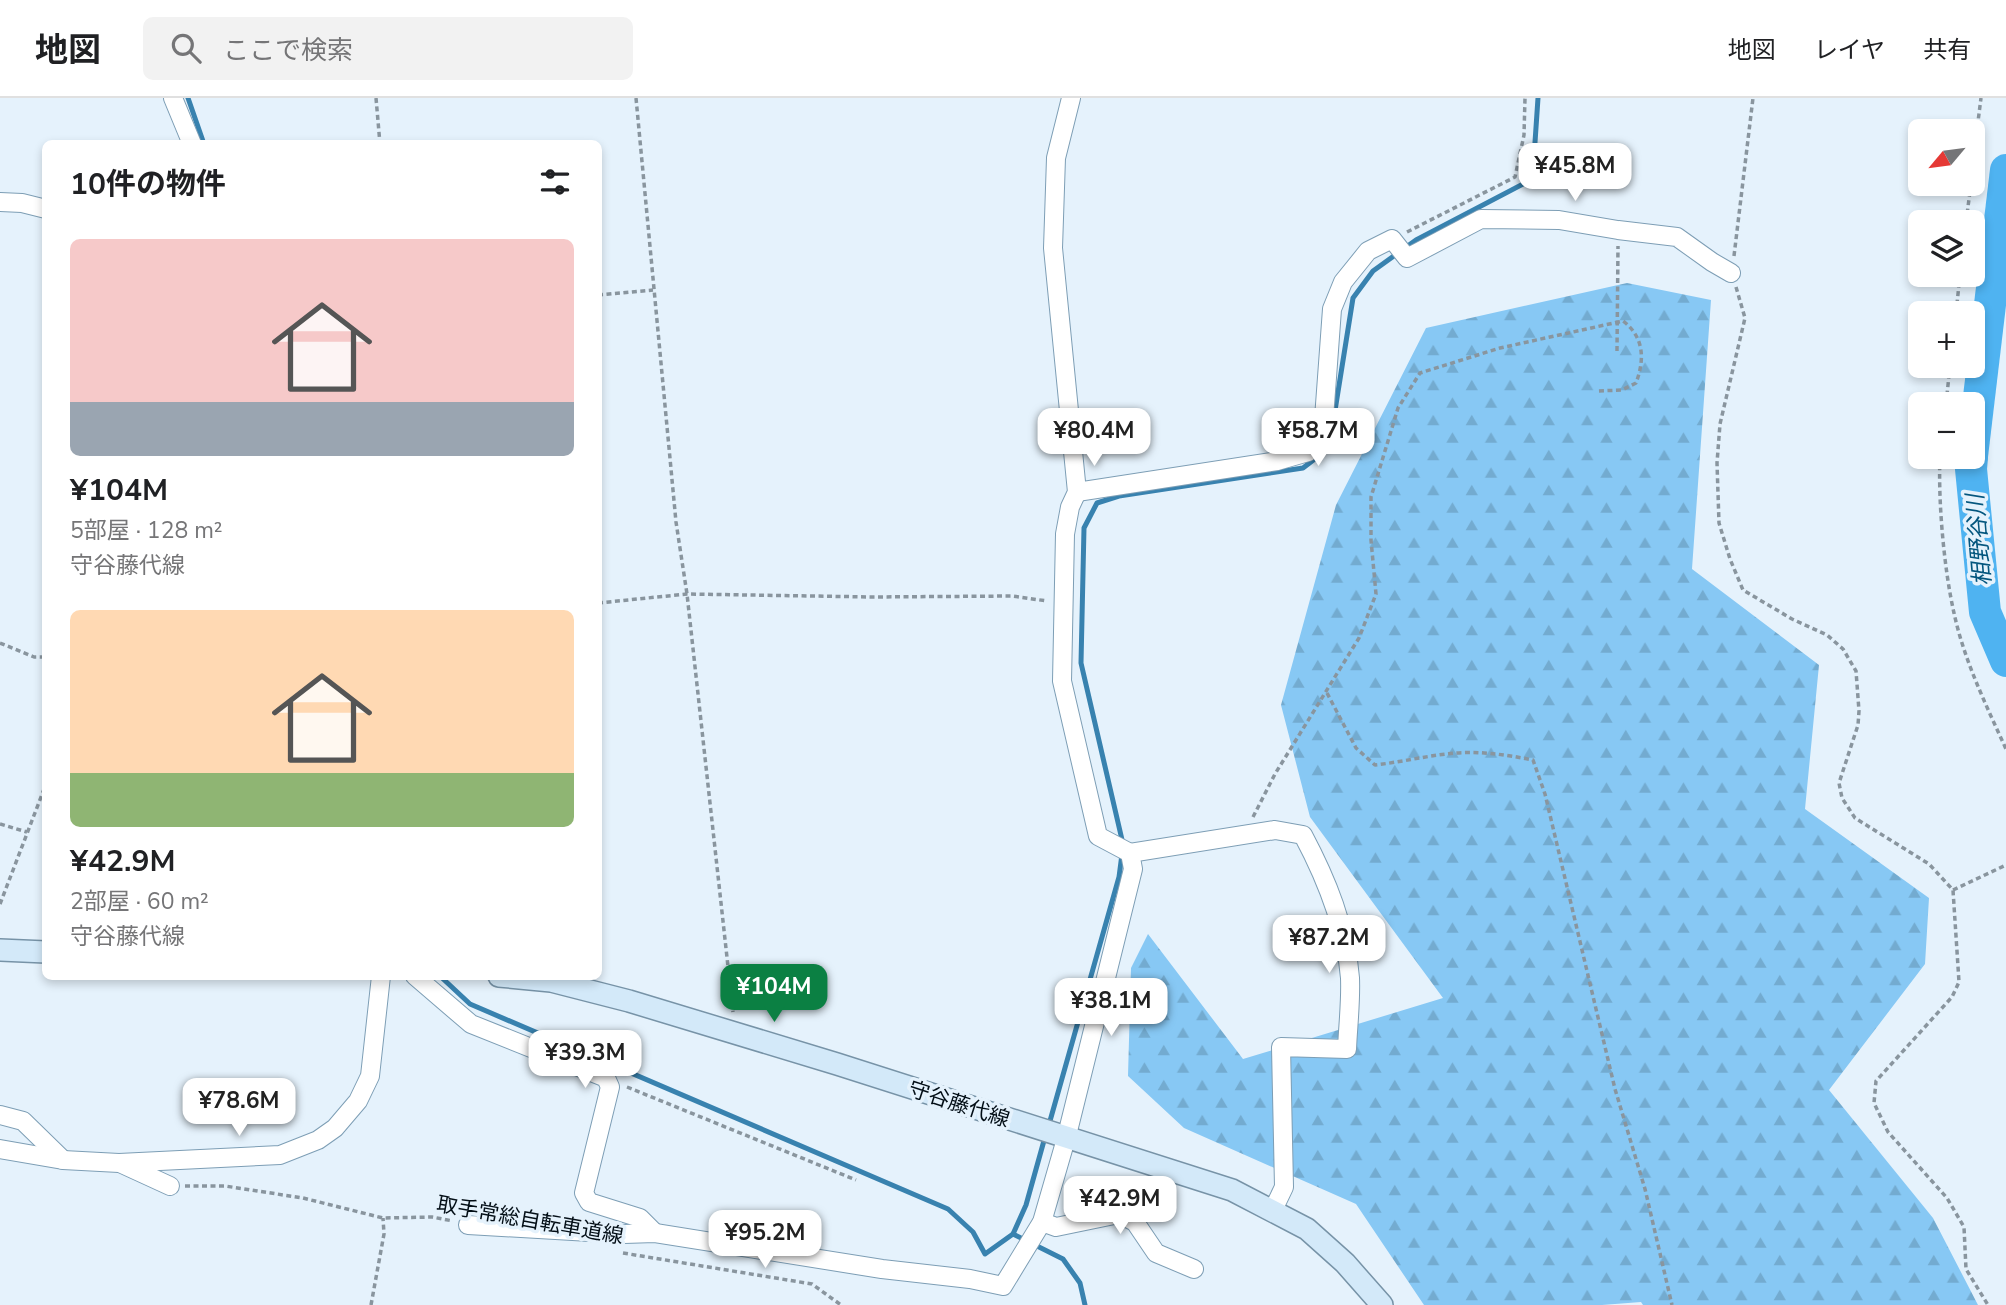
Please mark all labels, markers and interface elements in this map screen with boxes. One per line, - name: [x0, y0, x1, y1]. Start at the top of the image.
- search box: [143, 17, 633, 80]
- text: 地図: [35, 28, 101, 73]
- icon: search: [167, 29, 205, 67]
- text: ここで検索: [223, 33, 353, 68]
- text: 地図: [1728, 34, 1776, 66]
- text: レイヤ: [1814, 34, 1885, 66]
- text: 共有: [1923, 34, 1971, 66]
- north arrow: [1908, 119, 1984, 196]
- map controls: [1908, 119, 1985, 469]
- pin: ¥45.8M: [1518, 144, 1632, 203]
- text: ¥45.8M: [1535, 150, 1615, 181]
- icon: filters: [536, 163, 574, 201]
- text: 10件の物件: [70, 164, 226, 205]
- button: layers: [1908, 210, 1985, 287]
- icon: home: [259, 284, 385, 410]
- button: +: [1908, 301, 1985, 378]
- button: −: [1908, 392, 1985, 469]
- pin: ¥80.4M: [1037, 408, 1151, 468]
- pin: ¥58.7M: [1261, 408, 1375, 468]
- text: ¥80.4M: [1054, 415, 1134, 446]
- text: ¥58.7M: [1278, 415, 1358, 446]
- text: ¥104M: [70, 470, 168, 511]
- water label: 相野谷川: [1959, 490, 1998, 587]
- text: 5部屋 · 128 m²: [70, 515, 223, 546]
- text: 守谷藤代線: [70, 550, 185, 581]
- icon: home: [259, 655, 385, 781]
- text: ¥42.9M: [70, 841, 175, 882]
- text: 2部屋 · 60 m²: [70, 886, 209, 917]
- pin: ¥87.2M: [1272, 916, 1386, 975]
- text: 守谷藤代線: [70, 921, 185, 952]
- text: ¥87.2M: [1289, 922, 1369, 953]
- pin: ¥104M: [725, 964, 823, 1024]
- text: ¥104M: [736, 971, 812, 1002]
- pin: ¥38.1M: [1054, 978, 1168, 1038]
- text: ¥38.1M: [1071, 985, 1151, 1016]
- pin: ¥39.3M: [528, 1030, 642, 1090]
- text: ¥39.3M: [545, 1037, 625, 1068]
- street label: 守谷藤代線: [905, 1074, 1013, 1134]
- pin: ¥78.6M: [182, 1079, 296, 1138]
- text: ¥78.6M: [199, 1085, 279, 1116]
- pin: ¥42.9M: [1063, 1176, 1177, 1236]
- text: ¥42.9M: [1080, 1183, 1160, 1214]
- street label: 取手常総自転車道線: [435, 1190, 625, 1250]
- pin: ¥95.2M: [708, 1210, 822, 1270]
- text: ¥95.2M: [725, 1217, 805, 1248]

